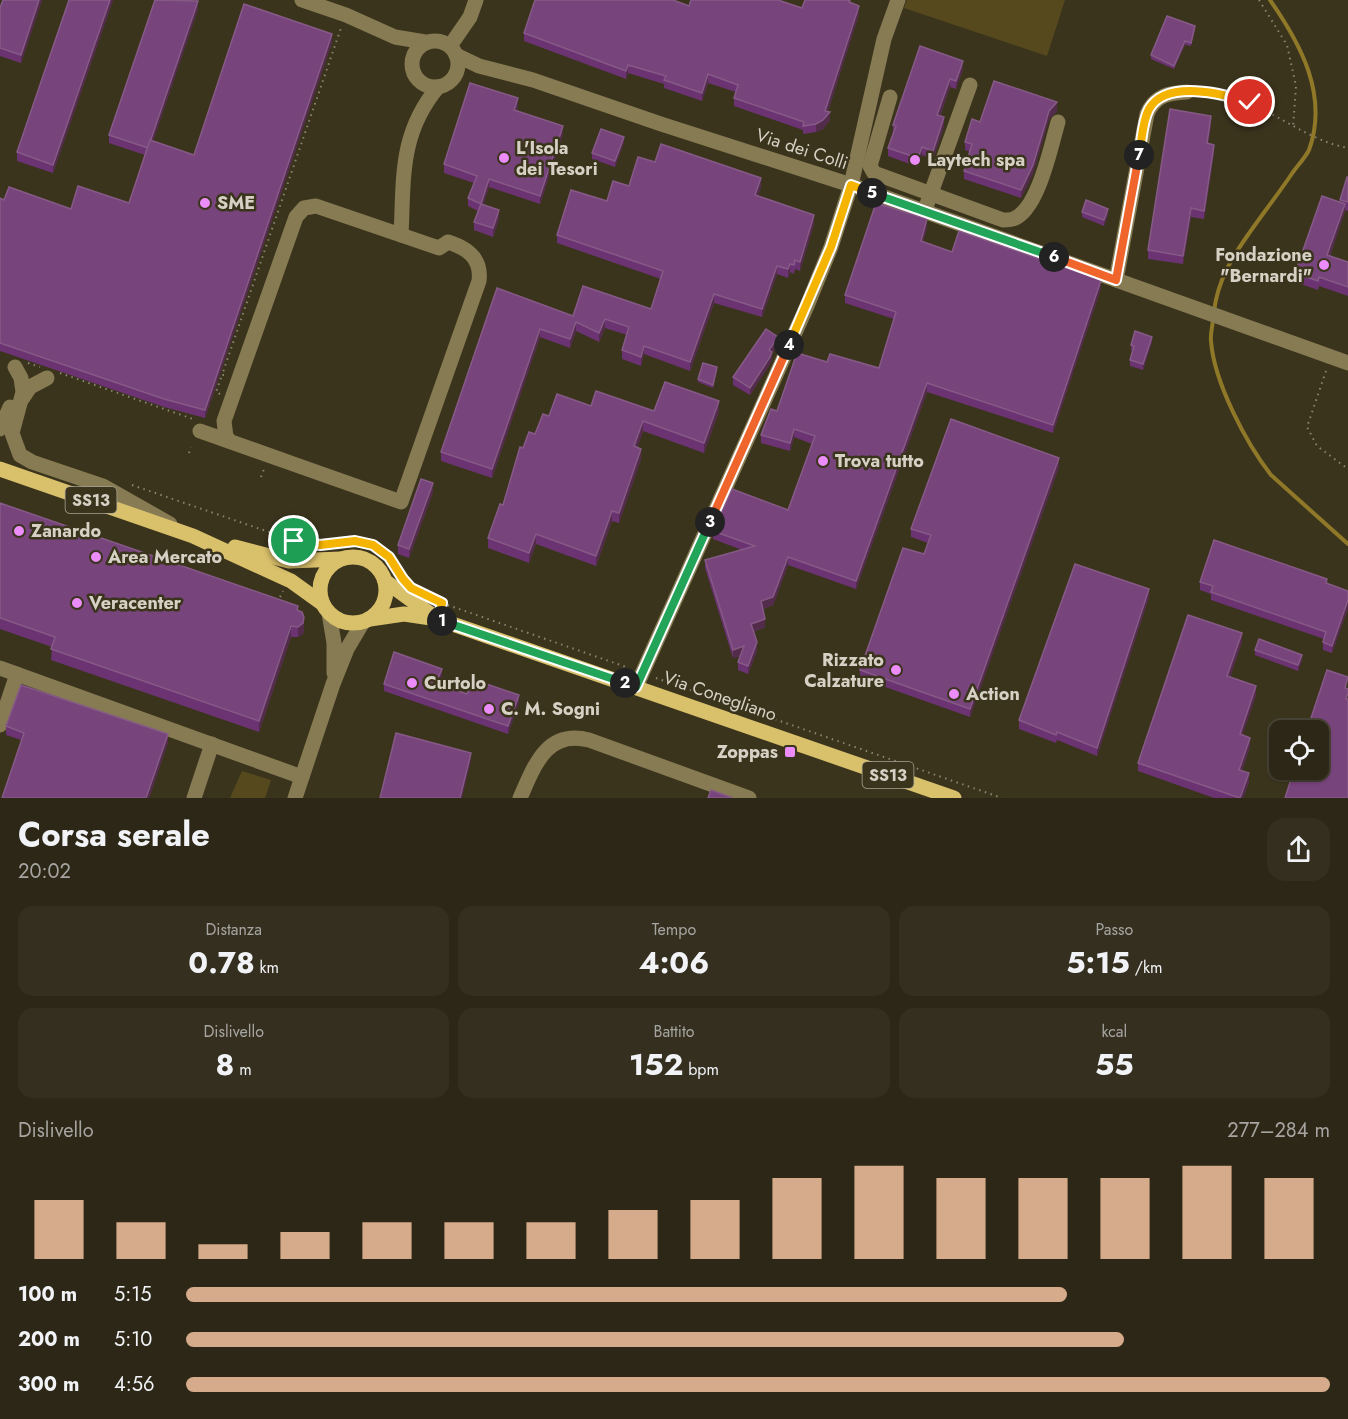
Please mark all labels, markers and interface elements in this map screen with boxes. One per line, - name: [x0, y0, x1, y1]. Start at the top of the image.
- pin: [1224, 76, 1275, 127]
- icon: check: [1233, 85, 1266, 118]
- street label: Via dei Colli: [753, 122, 851, 176]
- place label: L'Isola dei Tesori: [516, 135, 598, 182]
- pin: 7: [1124, 140, 1154, 170]
- text: 7: [1134, 143, 1144, 166]
- place label: Laytech spa: [927, 147, 1025, 173]
- marker: L'Isola dei Tesori: [497, 151, 511, 165]
- marker: Laytech spa: [908, 153, 922, 167]
- pin: 5: [857, 178, 887, 208]
- text: 5: [867, 181, 877, 204]
- place label: SME: [217, 190, 255, 216]
- marker: SME: [198, 196, 212, 210]
- pin: 6: [1039, 242, 1069, 272]
- place label: Fondazione "Bernardi": [1215, 242, 1312, 289]
- text: 6: [1049, 245, 1059, 268]
- marker: Fondazione "Bernardi": [1317, 258, 1331, 272]
- pin: 4: [774, 330, 804, 360]
- text: 4: [783, 333, 795, 356]
- place label: Trova tutto: [835, 448, 924, 474]
- marker: Trova tutto: [816, 454, 830, 468]
- road number: SS13: [66, 487, 116, 513]
- pin: 3: [695, 507, 725, 537]
- text: 3: [705, 510, 715, 533]
- pin: [268, 515, 319, 566]
- place label: Zanardo: [31, 518, 101, 544]
- marker: Zanardo: [12, 524, 26, 538]
- icon: arrive: [277, 524, 310, 557]
- place label: Area Mercato: [107, 544, 223, 570]
- marker: Area Mercato: [89, 550, 103, 564]
- place label: Veracenter: [88, 590, 182, 616]
- marker: Veracenter: [70, 596, 84, 610]
- pin: 1: [427, 606, 457, 636]
- text: 1: [438, 609, 446, 632]
- place label: Rizzato Calzature: [804, 647, 884, 694]
- marker: Rizzato Calzature: [889, 663, 903, 677]
- street label: Via Conegliano: [660, 664, 780, 728]
- pin: 2: [610, 668, 640, 698]
- place label: Curtolo: [424, 670, 487, 696]
- text: 2: [620, 671, 630, 694]
- marker: Curtolo: [405, 676, 419, 690]
- place label: Action: [965, 681, 1020, 707]
- marker: Action: [947, 687, 961, 701]
- place label: C. M. Sogni: [501, 696, 600, 722]
- marker: C. M. Sogni: [482, 702, 496, 716]
- map controls: [1269, 720, 1329, 780]
- button: locate: [1269, 720, 1329, 780]
- place label: Zoppas: [717, 739, 778, 765]
- marker: Zoppas: [783, 745, 797, 759]
- road number: SS13: [862, 762, 914, 788]
- text: Corsa serale: [18, 811, 210, 858]
- button: share: [1267, 818, 1330, 881]
- text: 20:02: [18, 857, 71, 886]
- text: Distanza: [205, 918, 262, 941]
- text: Tempo: [652, 918, 696, 941]
- text: Passo: [1096, 918, 1133, 941]
- text: 0.78: [188, 941, 255, 984]
- text: 4:06: [639, 941, 709, 984]
- text: 5:15: [1066, 941, 1130, 984]
- text: km: [255, 956, 279, 979]
- text: /km: [1130, 956, 1162, 979]
- text: Dislivello: [203, 1020, 264, 1043]
- text: Battito: [653, 1020, 695, 1043]
- text: kcal: [1101, 1020, 1127, 1043]
- text: 8: [216, 1043, 234, 1086]
- text: 152: [629, 1043, 683, 1086]
- text: 55: [1095, 1043, 1134, 1086]
- text: m: [234, 1058, 252, 1081]
- text: bpm: [683, 1058, 719, 1081]
- text: Dislivello: [18, 1116, 94, 1145]
- text: 277–284 m: [1227, 1116, 1330, 1145]
- text: 100 m: [18, 1280, 77, 1309]
- text: 5:15: [114, 1280, 152, 1309]
- text: 200 m: [18, 1325, 80, 1354]
- text: 5:10: [114, 1325, 152, 1354]
- text: 300 m: [18, 1370, 79, 1399]
- text: 4:56: [114, 1370, 154, 1399]

